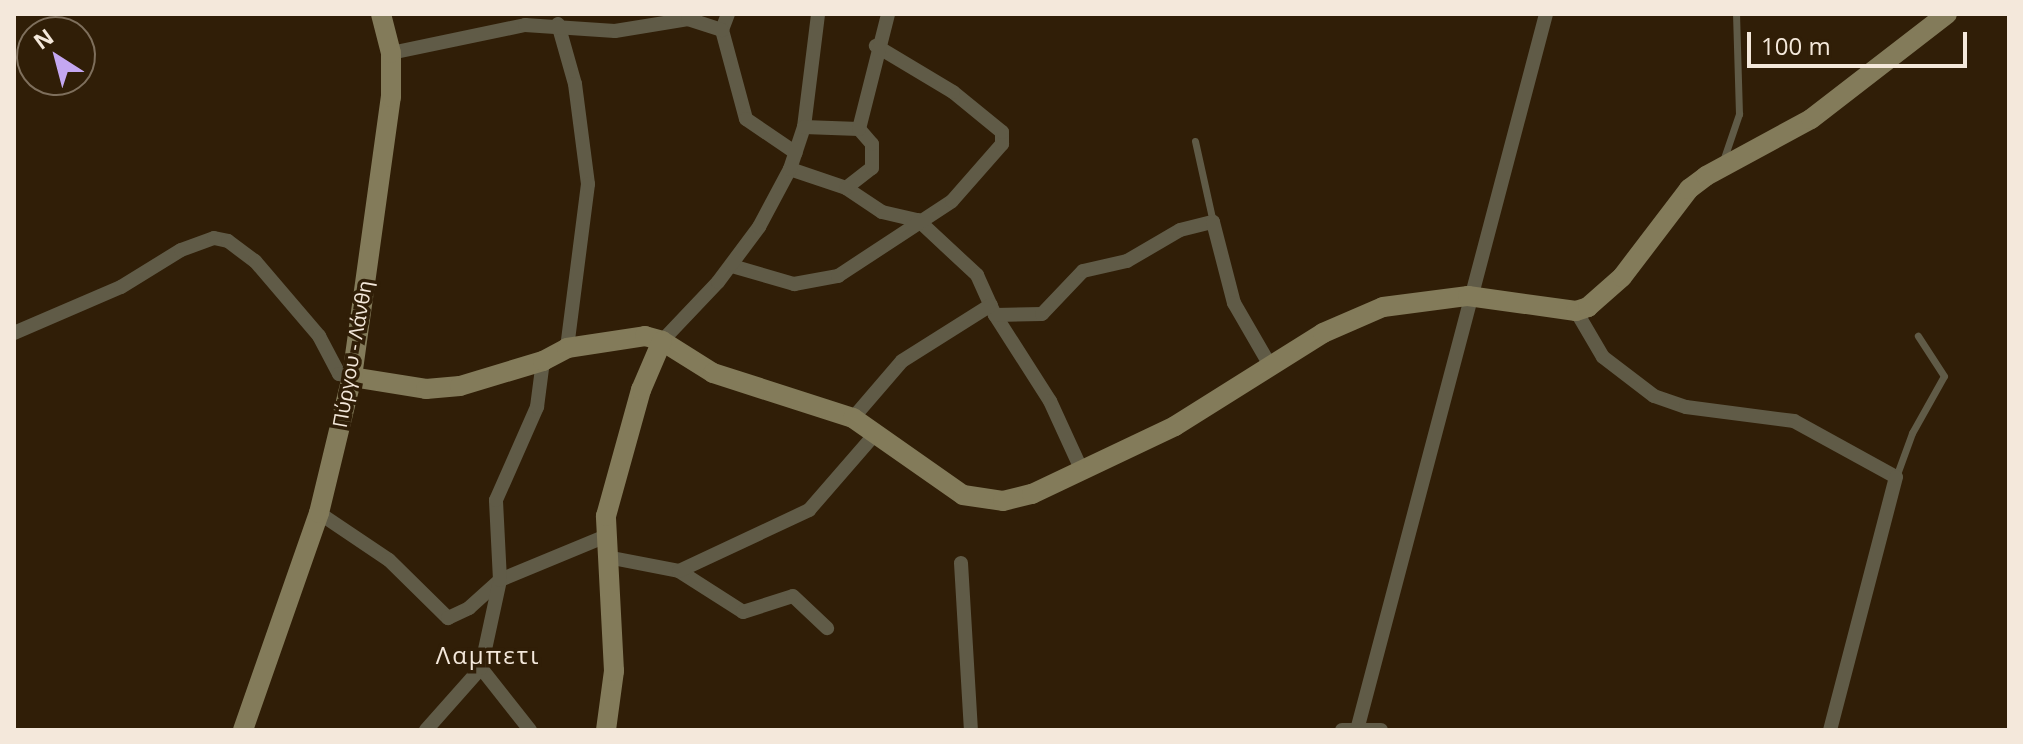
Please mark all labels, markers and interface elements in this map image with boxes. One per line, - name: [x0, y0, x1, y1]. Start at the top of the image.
- north arrow: [16, 16, 96, 96]
- scale bar: [1751, 16, 1971, 66]
- text: N: [27, 21, 59, 56]
- text: 100 m: [1761, 29, 1831, 62]
- street label: Πύργου - Λάνθη: [327, 278, 377, 430]
- district label: Λαμπετι: [436, 641, 540, 669]

